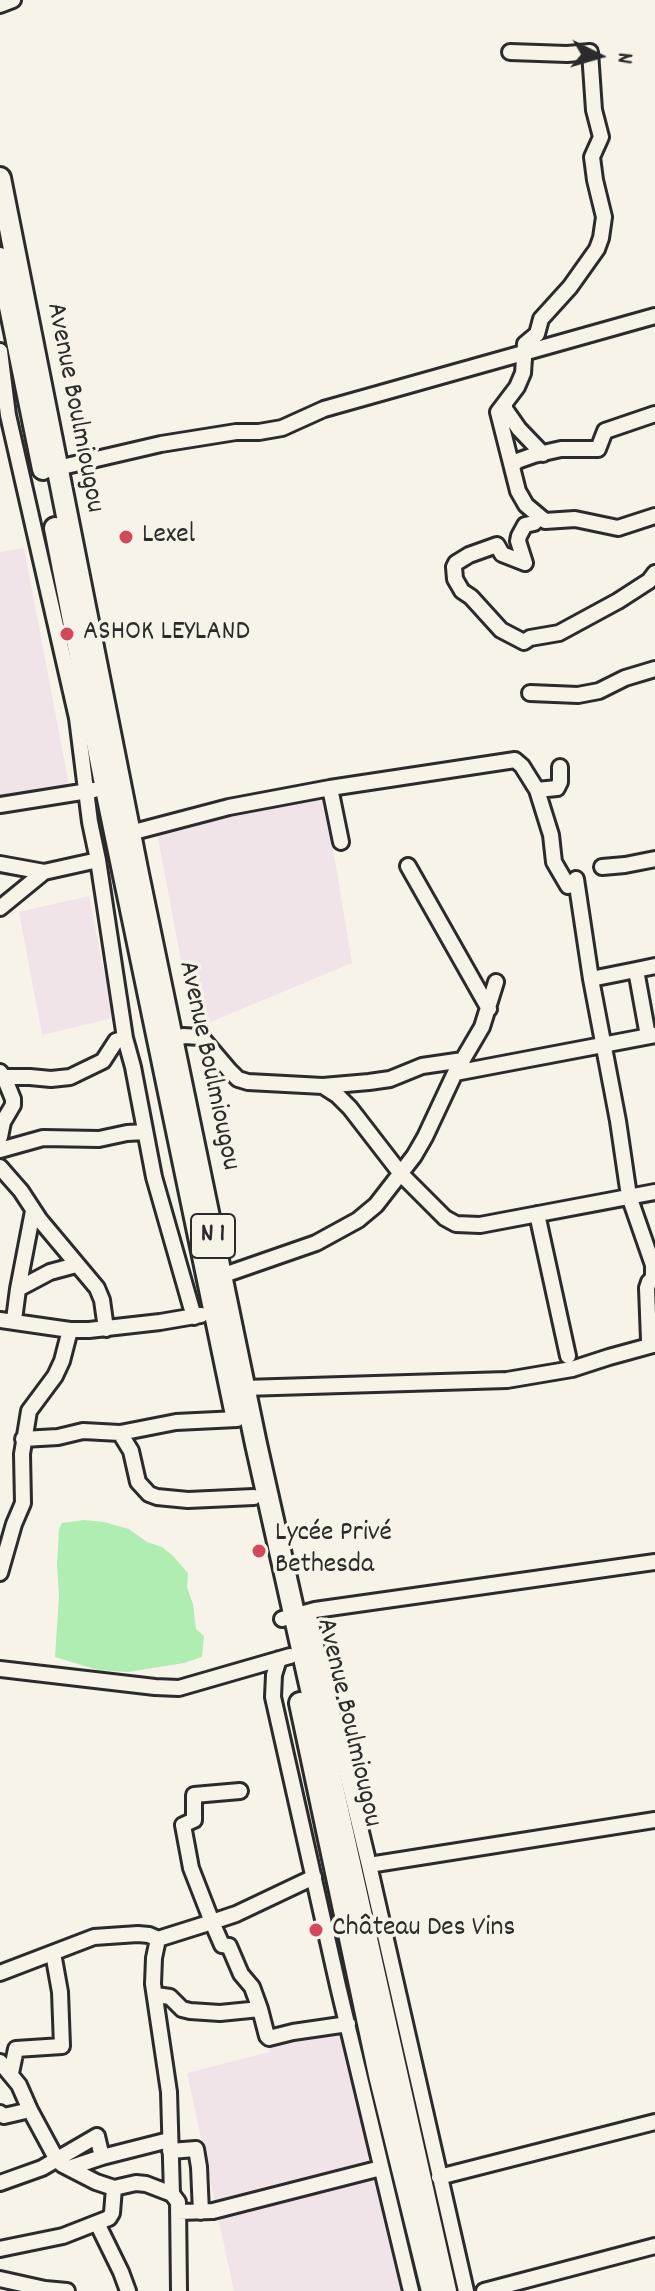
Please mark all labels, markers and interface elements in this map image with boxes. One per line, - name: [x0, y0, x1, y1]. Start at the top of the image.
- north arrow: [559, 16, 639, 96]
- text: N: [607, 51, 639, 65]
- street label: Avenue Boulmiougou: [36, 300, 110, 516]
- place label: Lexel: [142, 520, 195, 554]
- marker: Lexel: [117, 528, 135, 546]
- place label: ASHOK LEYLAND: [83, 617, 250, 651]
- marker: ASHOK LEYLAND: [58, 625, 76, 643]
- street label: Avenue Boulmiougou: [168, 958, 246, 1174]
- road number: N 1: [191, 1214, 235, 1258]
- place label: Lycée Privé Bethesda: [275, 1518, 392, 1584]
- marker: Lycée Privé Bethesda: [250, 1542, 268, 1560]
- street label: Avenue Boulmiougou: [307, 1615, 387, 1831]
- place label: Château Des Vins: [332, 1913, 515, 1947]
- marker: Château Des Vins: [307, 1921, 325, 1939]

